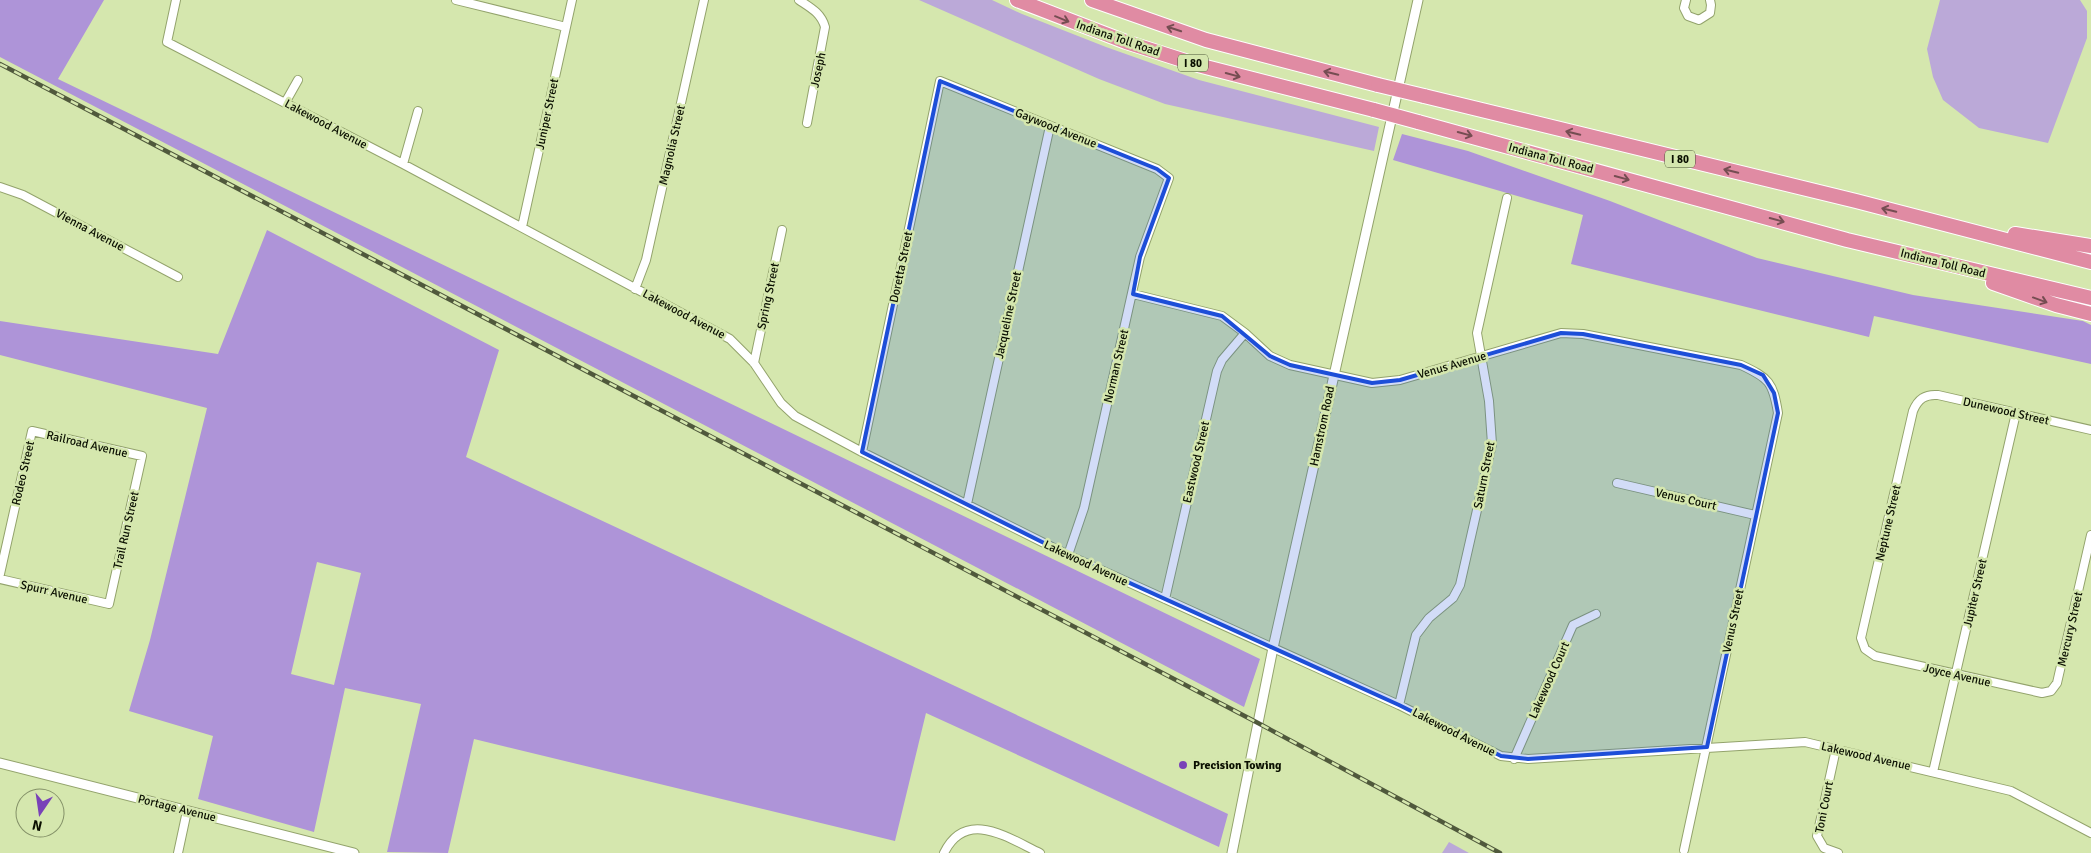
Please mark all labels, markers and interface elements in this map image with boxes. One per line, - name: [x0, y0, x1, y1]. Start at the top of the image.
- one-way arrow: [1055, 15, 1070, 24]
- street label: Indiana Toll Road: [1074, 17, 1162, 60]
- one-way arrow: [1167, 24, 1182, 33]
- street label: Joseph: [807, 51, 830, 89]
- road number: I 80: [1178, 54, 1208, 72]
- one-way arrow: [1323, 68, 1339, 77]
- one-way arrow: [1225, 70, 1241, 80]
- street label: Juniper Street: [533, 77, 562, 151]
- street label: Lakewood Avenue: [282, 96, 370, 153]
- street label: Magnolia Street: [656, 104, 689, 187]
- street label: Gaywood Avenue: [1013, 105, 1099, 152]
- one-way arrow: [1566, 128, 1582, 137]
- one-way arrow: [1457, 130, 1473, 140]
- street label: Indiana Toll Road: [1507, 140, 1595, 177]
- road number: I 80: [1665, 150, 1695, 168]
- one-way arrow: [1724, 166, 1740, 175]
- one-way arrow: [1614, 173, 1630, 183]
- one-way arrow: [1882, 205, 1898, 214]
- street label: Vienna Avenue: [53, 206, 127, 255]
- one-way arrow: [1769, 216, 1785, 226]
- street label: Doretta Street: [887, 230, 916, 304]
- street label: Indiana Toll Road: [1899, 246, 1987, 281]
- street label: Spring Street: [754, 261, 783, 331]
- street label: Jacqueline Street: [992, 270, 1025, 360]
- street label: Lakewood Avenue: [640, 286, 728, 343]
- one-way arrow: [2032, 296, 2047, 305]
- street label: Norman Street: [1101, 328, 1132, 404]
- street label: Venus Avenue: [1416, 349, 1488, 382]
- street label: Hamstrom Road: [1307, 385, 1338, 468]
- street label: Dunewood Street: [1961, 394, 2050, 429]
- street label: Eastwood Street: [1180, 420, 1213, 505]
- street label: Railroad Avenue: [45, 428, 129, 461]
- street label: Rodeo Street: [9, 439, 38, 507]
- street label: Saturn Street: [1471, 440, 1498, 510]
- street label: Neptune Street: [1872, 484, 1905, 563]
- street label: Venus Court: [1654, 485, 1718, 514]
- street label: Trail Run Street: [110, 490, 143, 570]
- street label: Lakewood Avenue: [1041, 537, 1130, 590]
- street label: Jupiter Street: [1960, 557, 1991, 629]
- street label: Spurr Avenue: [19, 577, 89, 608]
- street label: Venus Street: [1719, 588, 1748, 654]
- street label: Mercury Street: [2055, 590, 2086, 668]
- street label: Lakewood Court: [1526, 639, 1573, 721]
- street label: Joyce Avenue: [1922, 660, 1992, 691]
- street label: Lakewood Avenue: [1410, 705, 1498, 760]
- street label: Lakewood Avenue: [1820, 739, 1912, 774]
- place label: Precision Towing: [1193, 758, 1282, 773]
- marker: Precision Towing: [1177, 759, 1189, 771]
- street label: Toni Court: [1812, 780, 1837, 834]
- north arrow: [15, 788, 65, 838]
- street label: Portage Avenue: [136, 792, 218, 825]
- text: N: [31, 816, 44, 835]

